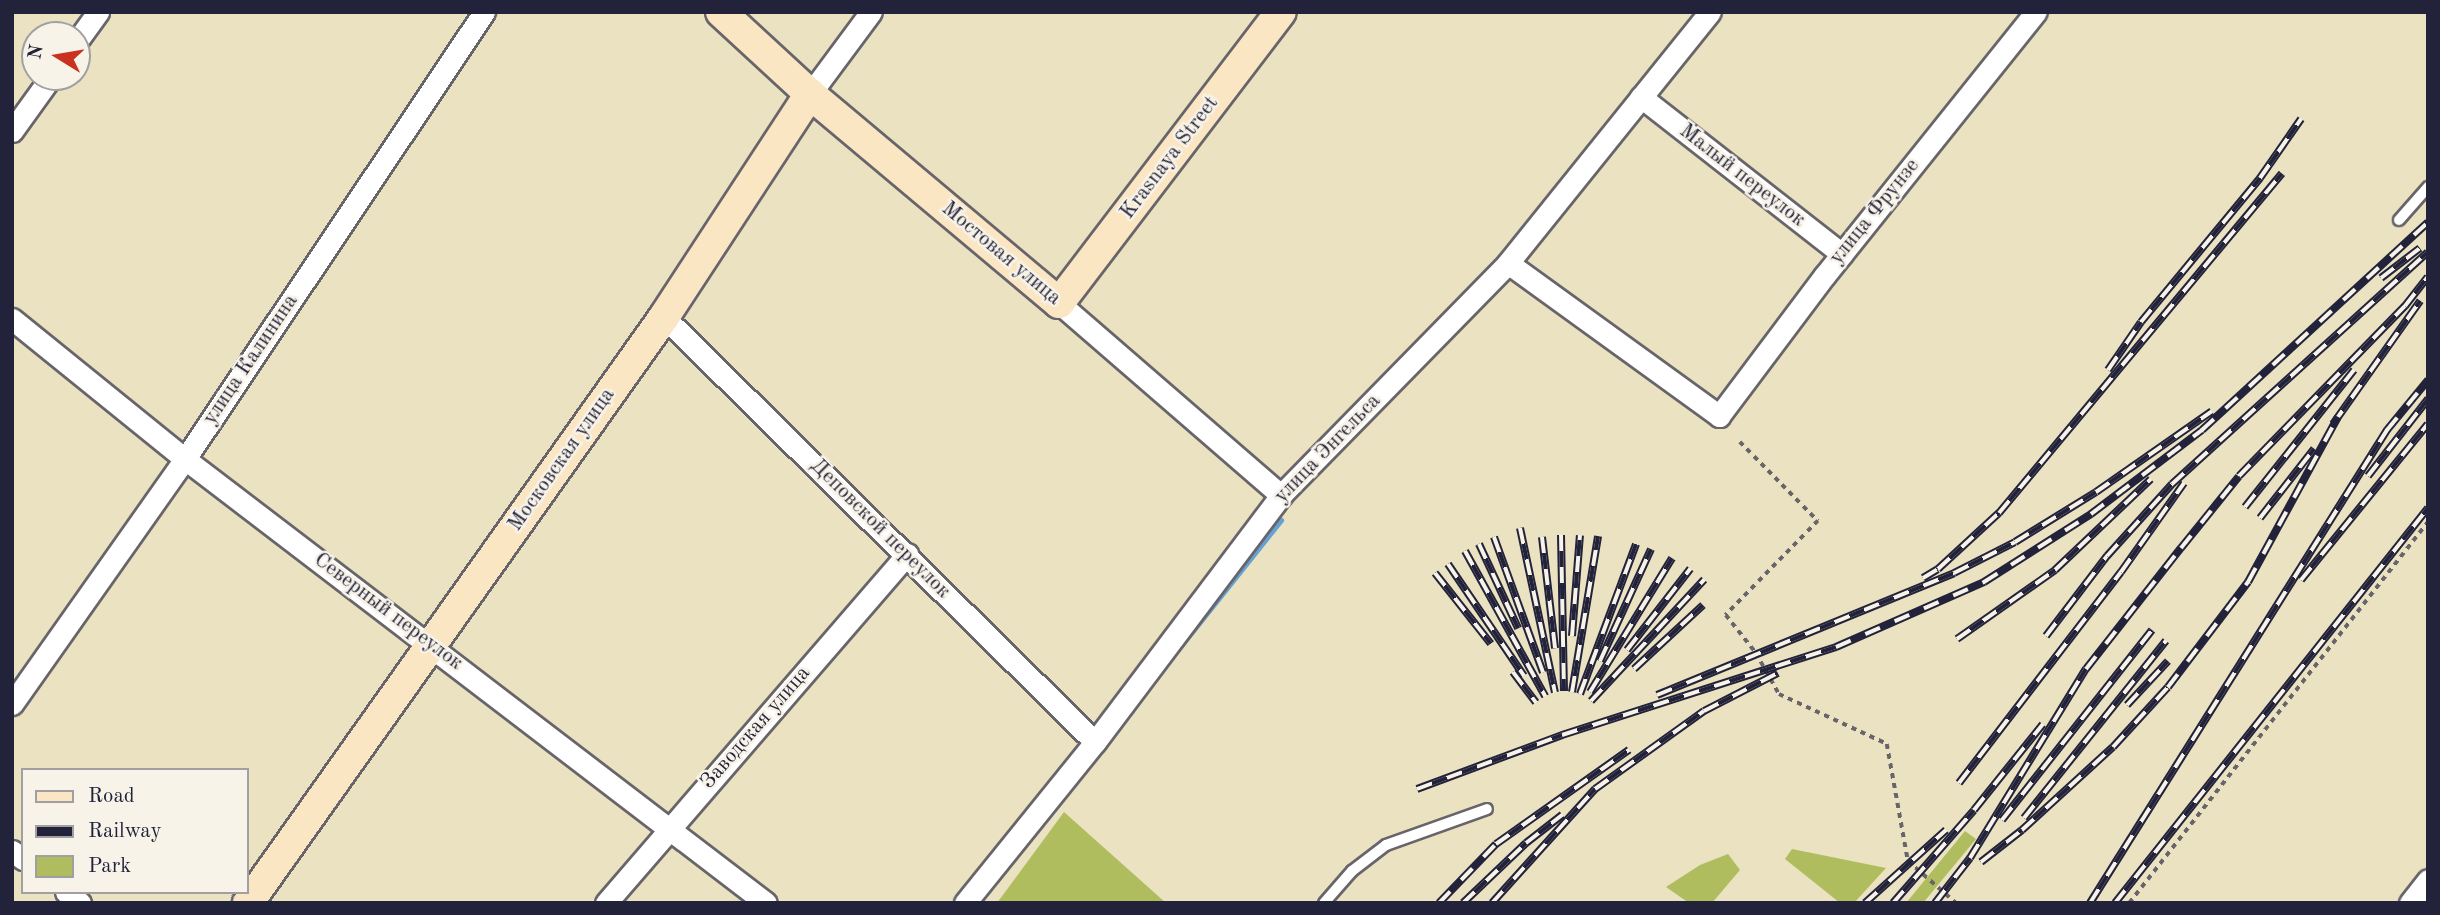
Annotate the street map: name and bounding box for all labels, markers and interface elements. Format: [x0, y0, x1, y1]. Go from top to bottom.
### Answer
north arrow [21, 21, 91, 91]
text: N [26, 43, 48, 61]
street label: Krasnaya Street [1115, 91, 1225, 225]
street label: Малый переулок [1674, 119, 1810, 233]
street label: улица Фрунзе [1825, 154, 1925, 270]
street label: Мостовая улица [936, 197, 1066, 311]
street label: улица Калинина [198, 290, 304, 430]
street label: Московская улица [503, 384, 621, 536]
street label: улица Энгельса [1270, 389, 1386, 509]
street label: Деповской переулок [805, 454, 955, 604]
street label: Северный переулок [309, 548, 467, 676]
street label: Заводская улица [696, 662, 816, 794]
legend [21, 768, 248, 894]
text: Road [88, 786, 135, 807]
text: Railway [88, 821, 162, 842]
text: Park [88, 856, 131, 877]

